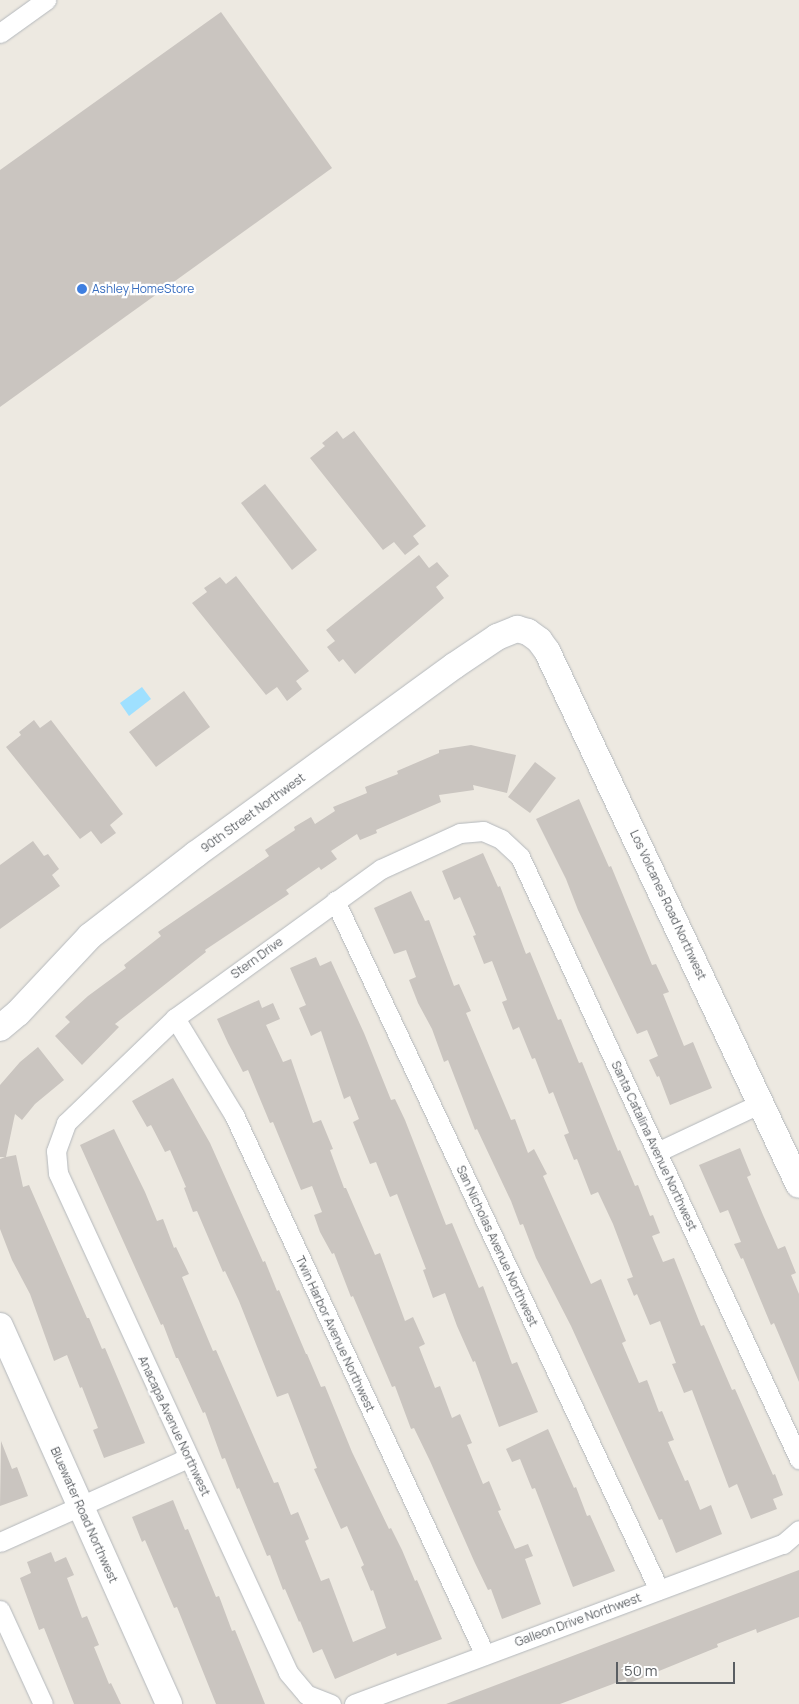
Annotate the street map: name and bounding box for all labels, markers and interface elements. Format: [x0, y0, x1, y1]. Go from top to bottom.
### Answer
place label: Ashley HomeStore [92, 282, 194, 296]
marker: Ashley HomeStore [76, 283, 88, 295]
street label: 90th Street Northwest [198, 770, 308, 856]
street label: Los Volcanes Road Northwest [627, 828, 709, 982]
street label: Stern Drive [228, 934, 286, 982]
street label: Santa Catalina Avenue Northwest [608, 1059, 700, 1233]
street label: San Nicholas Avenue Northwest [453, 1163, 541, 1329]
street label: Twin Harbor Avenue Northwest [292, 1254, 378, 1414]
street label: Anacapa Avenue Northwest [135, 1354, 213, 1498]
street label: Bluewater Road Northwest [47, 1445, 121, 1585]
street label: Galleon Drive Northwest [513, 1590, 643, 1650]
scale bar [619, 1652, 738, 1684]
text: 50 m [624, 1660, 658, 1681]

